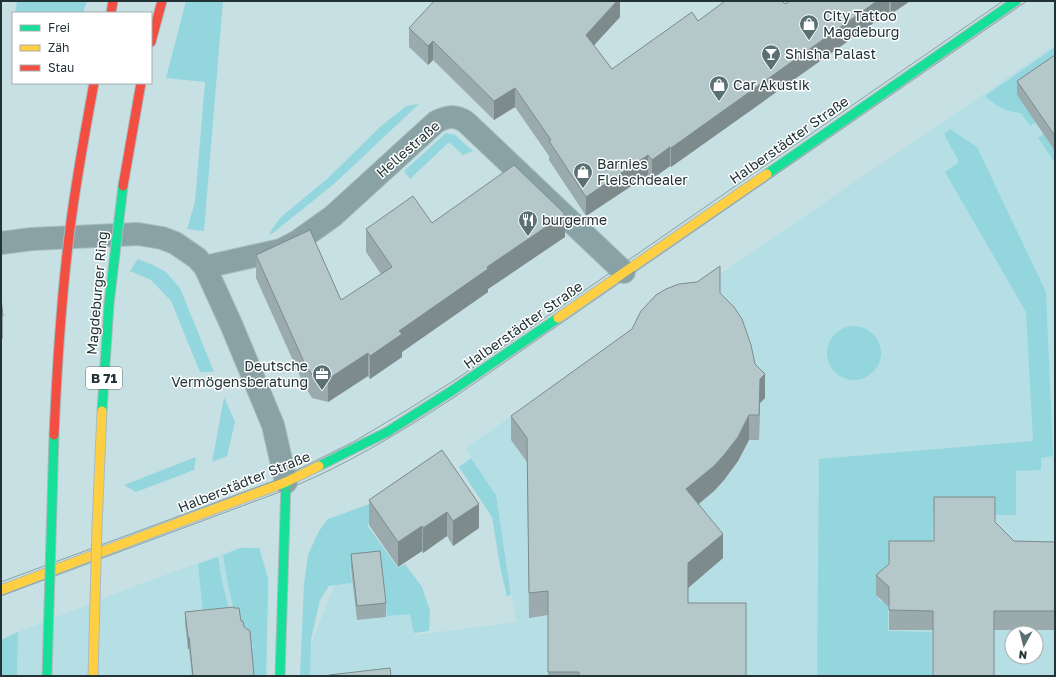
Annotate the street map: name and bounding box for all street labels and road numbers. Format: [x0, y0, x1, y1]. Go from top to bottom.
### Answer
street label: Halberstädter Straße [726, 92, 851, 187]
street label: Hellestraße [373, 117, 443, 181]
street label: Magdeburger Ring [83, 231, 110, 355]
street label: Halberstädter Straße [460, 277, 585, 372]
road number: B 71 [86, 367, 122, 389]
street label: Halberstädter Straße [175, 447, 312, 516]

